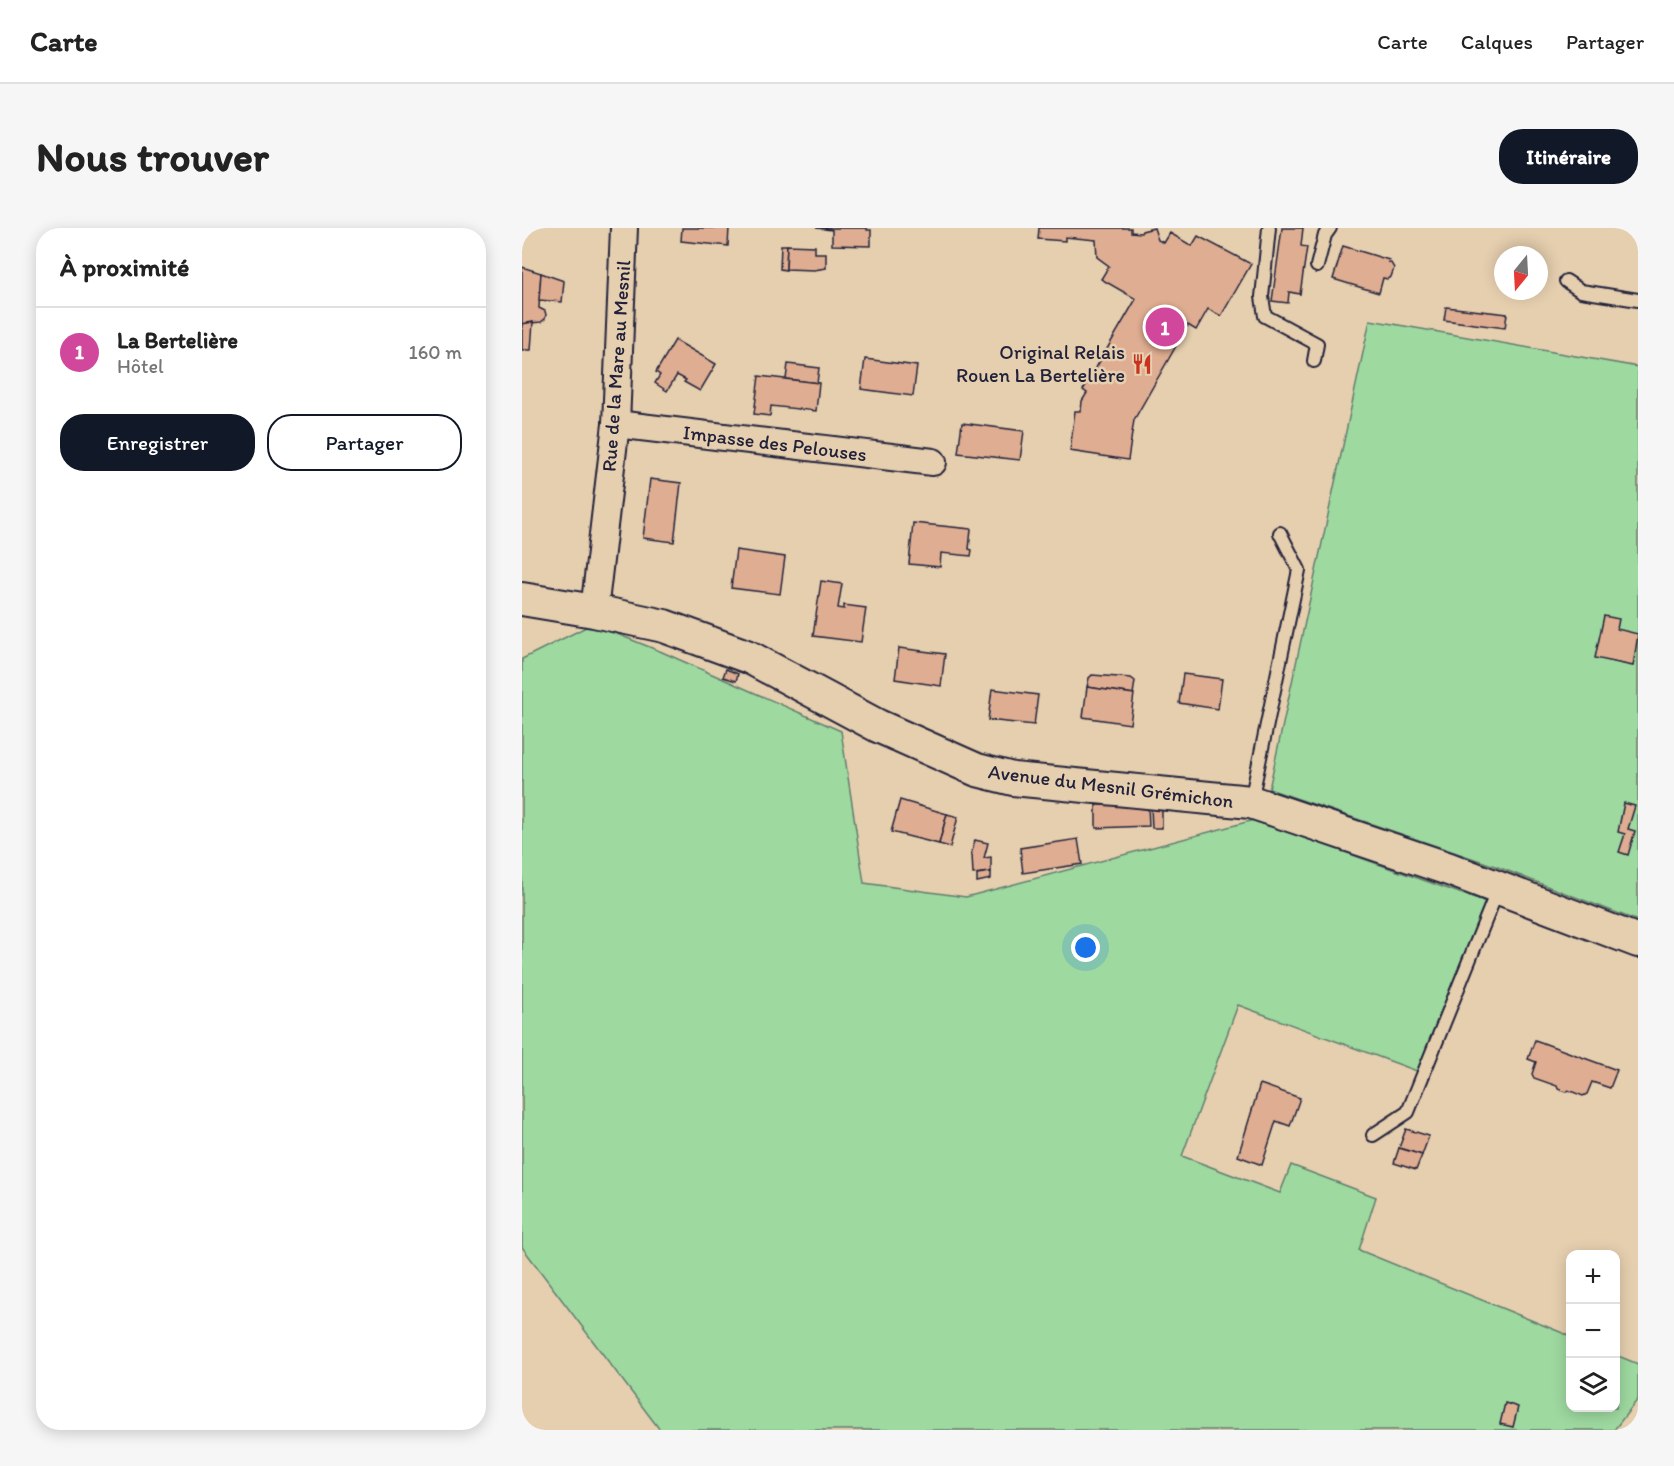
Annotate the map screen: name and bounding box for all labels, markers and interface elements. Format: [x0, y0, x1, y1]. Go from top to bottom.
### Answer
text: Carte [30, 24, 97, 58]
text: Carte [1377, 29, 1428, 54]
text: Calques [1461, 29, 1533, 54]
text: Partager [1566, 29, 1644, 54]
button: Itinéraire [1499, 129, 1638, 184]
text: Nous trouver [36, 131, 269, 182]
north arrow [1494, 246, 1548, 300]
text: À proximité [60, 251, 189, 283]
street label: Rue de la Mare au Mesnil [597, 259, 635, 473]
pin: 1 [1146, 304, 1184, 350]
text: La Bertelière [117, 327, 238, 354]
text: 1 [75, 340, 84, 364]
text: 160 m [409, 340, 462, 364]
place label: Original Relais Rouen La Bertelière [956, 340, 1125, 387]
restaurant icon: Original Relais Rouen La Bertelière [1130, 352, 1154, 376]
text: Hôtel [117, 354, 164, 378]
button: Enregistrer [60, 414, 255, 471]
button: Partager [267, 414, 462, 471]
street label: Impasse des Pelouses [682, 420, 868, 466]
street label: Avenue du Mesnil Grémichon [987, 759, 1235, 813]
your location [1071, 933, 1100, 962]
map controls [1566, 1250, 1620, 1412]
button: + [1566, 1250, 1620, 1304]
button: − [1566, 1304, 1620, 1358]
button: layers [1566, 1358, 1620, 1412]

